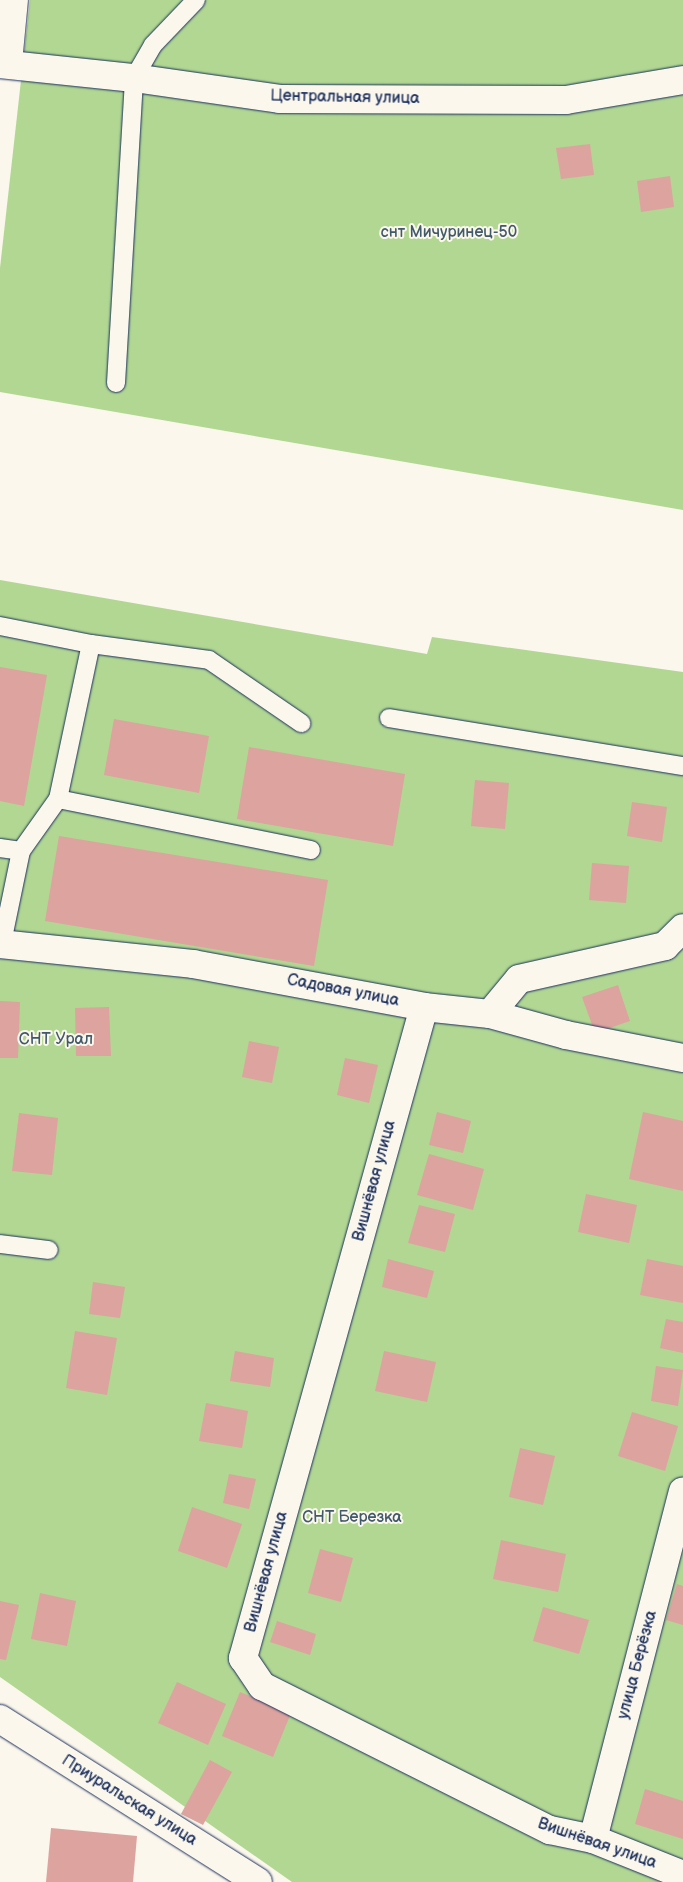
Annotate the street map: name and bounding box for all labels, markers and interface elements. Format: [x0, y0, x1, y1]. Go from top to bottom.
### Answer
street label: Центральная улица [270, 87, 420, 109]
park label: снт Мичуринец-50 [381, 223, 517, 243]
street label: Садовая улица [285, 971, 401, 1011]
park label: СНТ Урал [19, 1030, 93, 1050]
street label: Вишнёвая улица [350, 1118, 400, 1244]
park label: СНТ Березка [302, 1508, 402, 1528]
street label: Вишнёвая улица [242, 1509, 292, 1635]
street label: улица Берёзка [614, 1609, 662, 1721]
street label: Приуральская улица [58, 1752, 200, 1850]
street label: Вишнёвая улица [535, 1815, 659, 1873]

